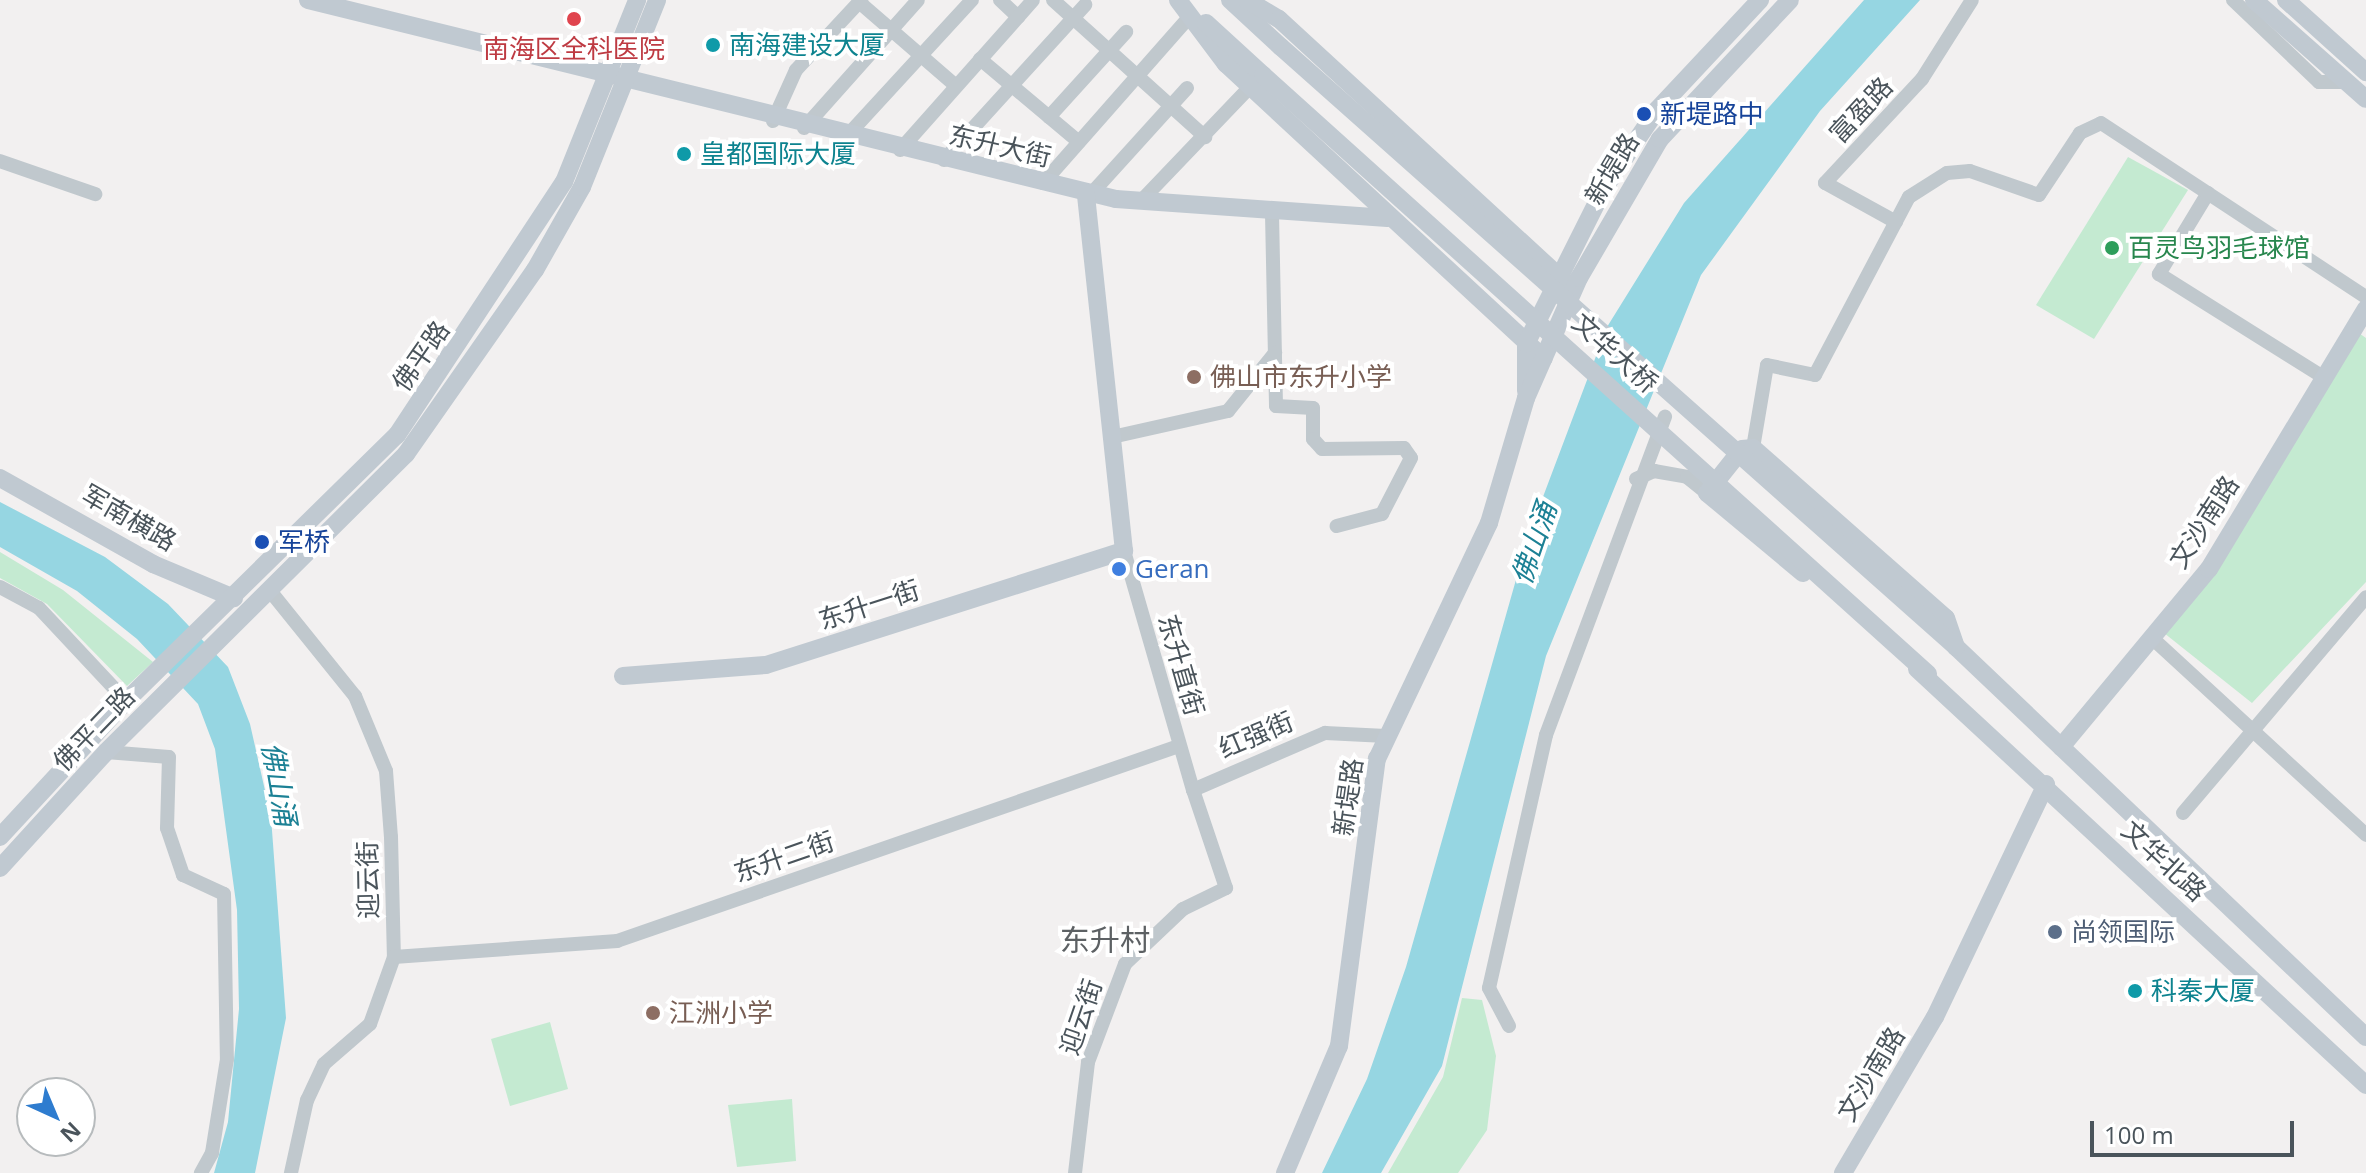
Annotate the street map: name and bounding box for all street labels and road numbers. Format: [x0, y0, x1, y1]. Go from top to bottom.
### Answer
street label: 富盈路 [1823, 71, 1899, 149]
street label: 东升大街 [946, 119, 1054, 173]
street label: 新堤路 [1579, 128, 1645, 210]
street label: 文华大桥 [1566, 307, 1664, 399]
street label: 佛平路 [386, 315, 456, 397]
street label: 文沙南路 [2163, 470, 2245, 574]
street label: 军南横路 [76, 478, 182, 558]
street label: 东升一街 [815, 574, 923, 636]
street label: 东升直街 [1152, 611, 1210, 719]
street label: 佛平二路 [47, 681, 141, 777]
street label: 红强街 [1214, 705, 1298, 765]
street label: 新堤路 [1327, 756, 1369, 838]
street label: 文华北路 [2115, 814, 2213, 908]
street label: 东升二街 [730, 825, 838, 889]
street label: 迎云街 [352, 841, 384, 919]
street label: 迎云街 [1054, 975, 1108, 1059]
street label: 文沙南路 [1831, 1021, 1911, 1127]

